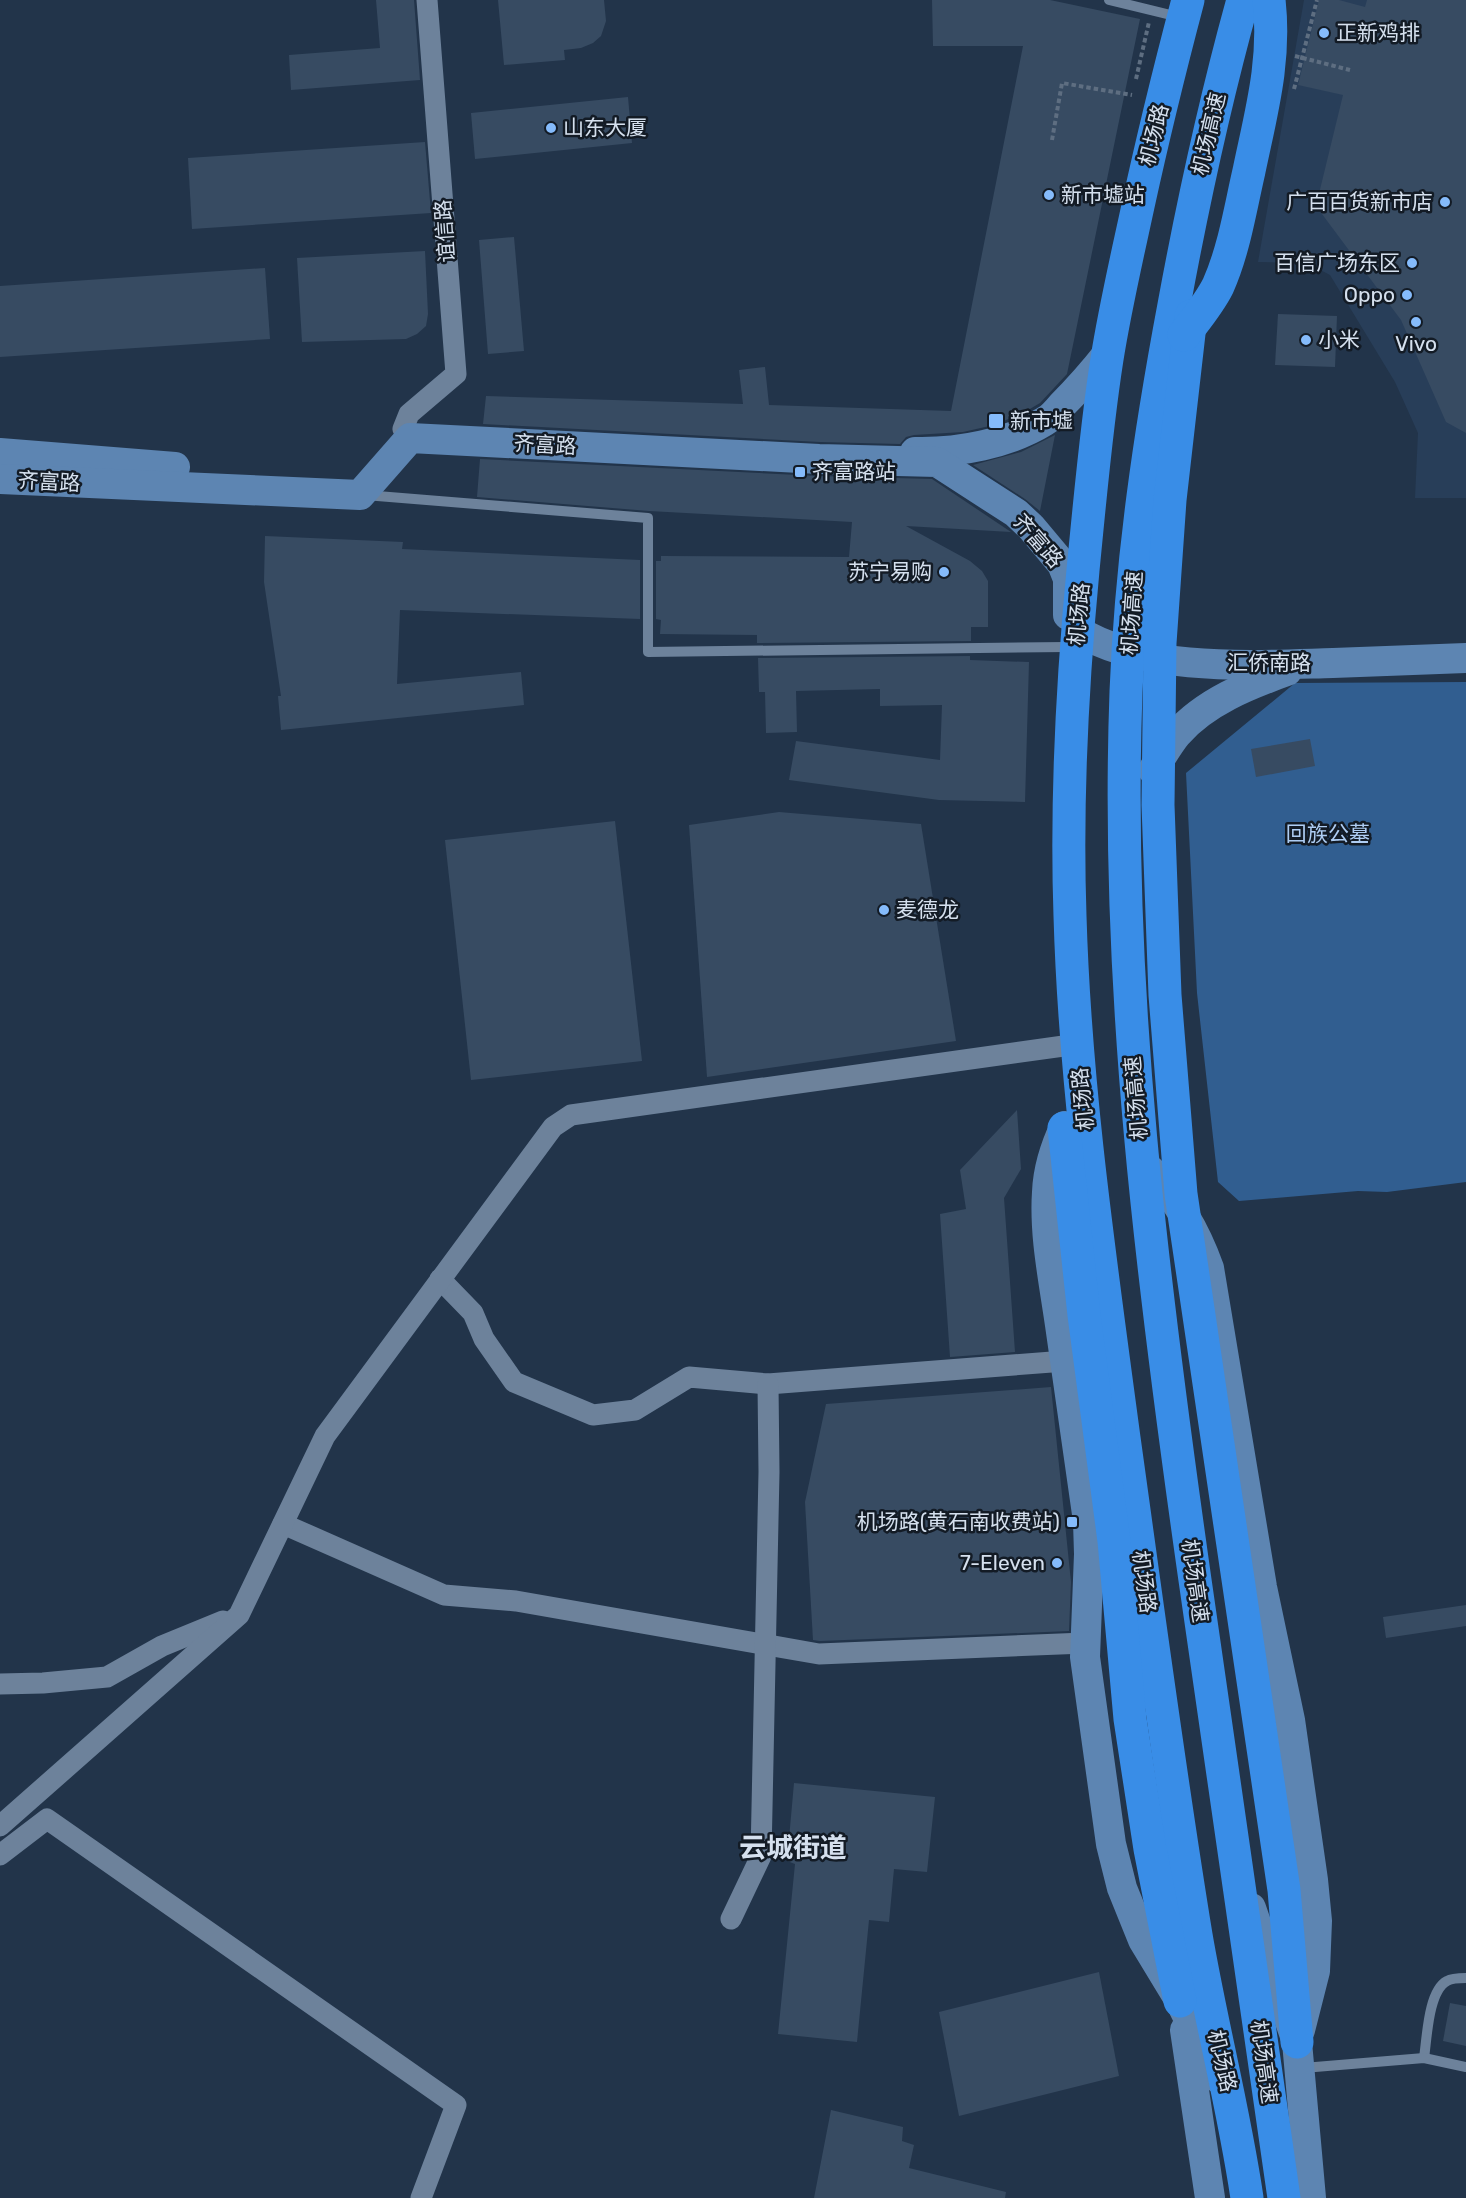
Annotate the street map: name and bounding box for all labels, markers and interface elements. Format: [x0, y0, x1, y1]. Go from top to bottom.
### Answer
place label: 正新鸡排 [1336, 20, 1420, 45]
marker: 正新鸡排 [1317, 26, 1331, 40]
street label: 机场高速 [1187, 90, 1230, 178]
street label: 机场路 [1134, 101, 1173, 168]
place label: 山东大厦 [563, 115, 647, 140]
marker: 山东大厦 [544, 121, 558, 135]
place label: 新市墟站 [1061, 182, 1145, 207]
marker: 新市墟站 [1042, 188, 1056, 202]
place label: 广百百货新市店 [1286, 189, 1433, 214]
marker: 广百百货新市店 [1438, 195, 1452, 209]
street label: 谊信路 [430, 199, 459, 263]
place label: 百信广场东区 [1274, 250, 1400, 275]
marker: 百信广场东区 [1405, 256, 1419, 270]
place label: Oppo [1344, 282, 1395, 307]
marker: Oppo [1400, 288, 1414, 302]
marker: Vivo [1409, 315, 1423, 329]
place label: 小米 [1318, 327, 1360, 352]
place label: Vivo [1395, 331, 1437, 356]
marker: 小米 [1299, 333, 1313, 347]
place label: 新市墟 [1010, 408, 1073, 433]
marker: 新市墟 [987, 412, 1005, 430]
street label: 齐富路 [513, 430, 577, 459]
place label: 齐富路站 [812, 459, 896, 484]
marker: 齐富路站 [793, 465, 807, 479]
street label: 齐富路 [17, 467, 81, 496]
street label: 齐富路 [1008, 509, 1068, 573]
place label: 苏宁易购 [848, 559, 932, 584]
marker: 苏宁易购 [937, 565, 951, 579]
street label: 机场高速 [1116, 570, 1147, 656]
street label: 机场路 [1063, 581, 1094, 646]
street label: 汇侨南路 [1227, 650, 1311, 675]
park label: 回族公墓 [1286, 821, 1370, 846]
place label: 麦德龙 [896, 897, 959, 922]
marker: 麦德龙 [877, 903, 891, 917]
street label: 机场高速 [1119, 1055, 1152, 1141]
street label: 机场路 [1067, 1066, 1098, 1132]
place label: 机场路(黄石南收费站) [857, 1509, 1060, 1534]
marker: 机场路(黄石南收费站) [1065, 1515, 1079, 1529]
street label: 机场高速 [1177, 1538, 1214, 1624]
street label: 机场路 [1128, 1549, 1161, 1615]
place label: 7-Eleven [960, 1550, 1045, 1575]
marker: 7-Eleven [1050, 1556, 1064, 1570]
district label: 云城街道 [739, 1832, 847, 1864]
street label: 机场高速 [1246, 2019, 1283, 2105]
street label: 机场路 [1203, 2027, 1242, 2094]

